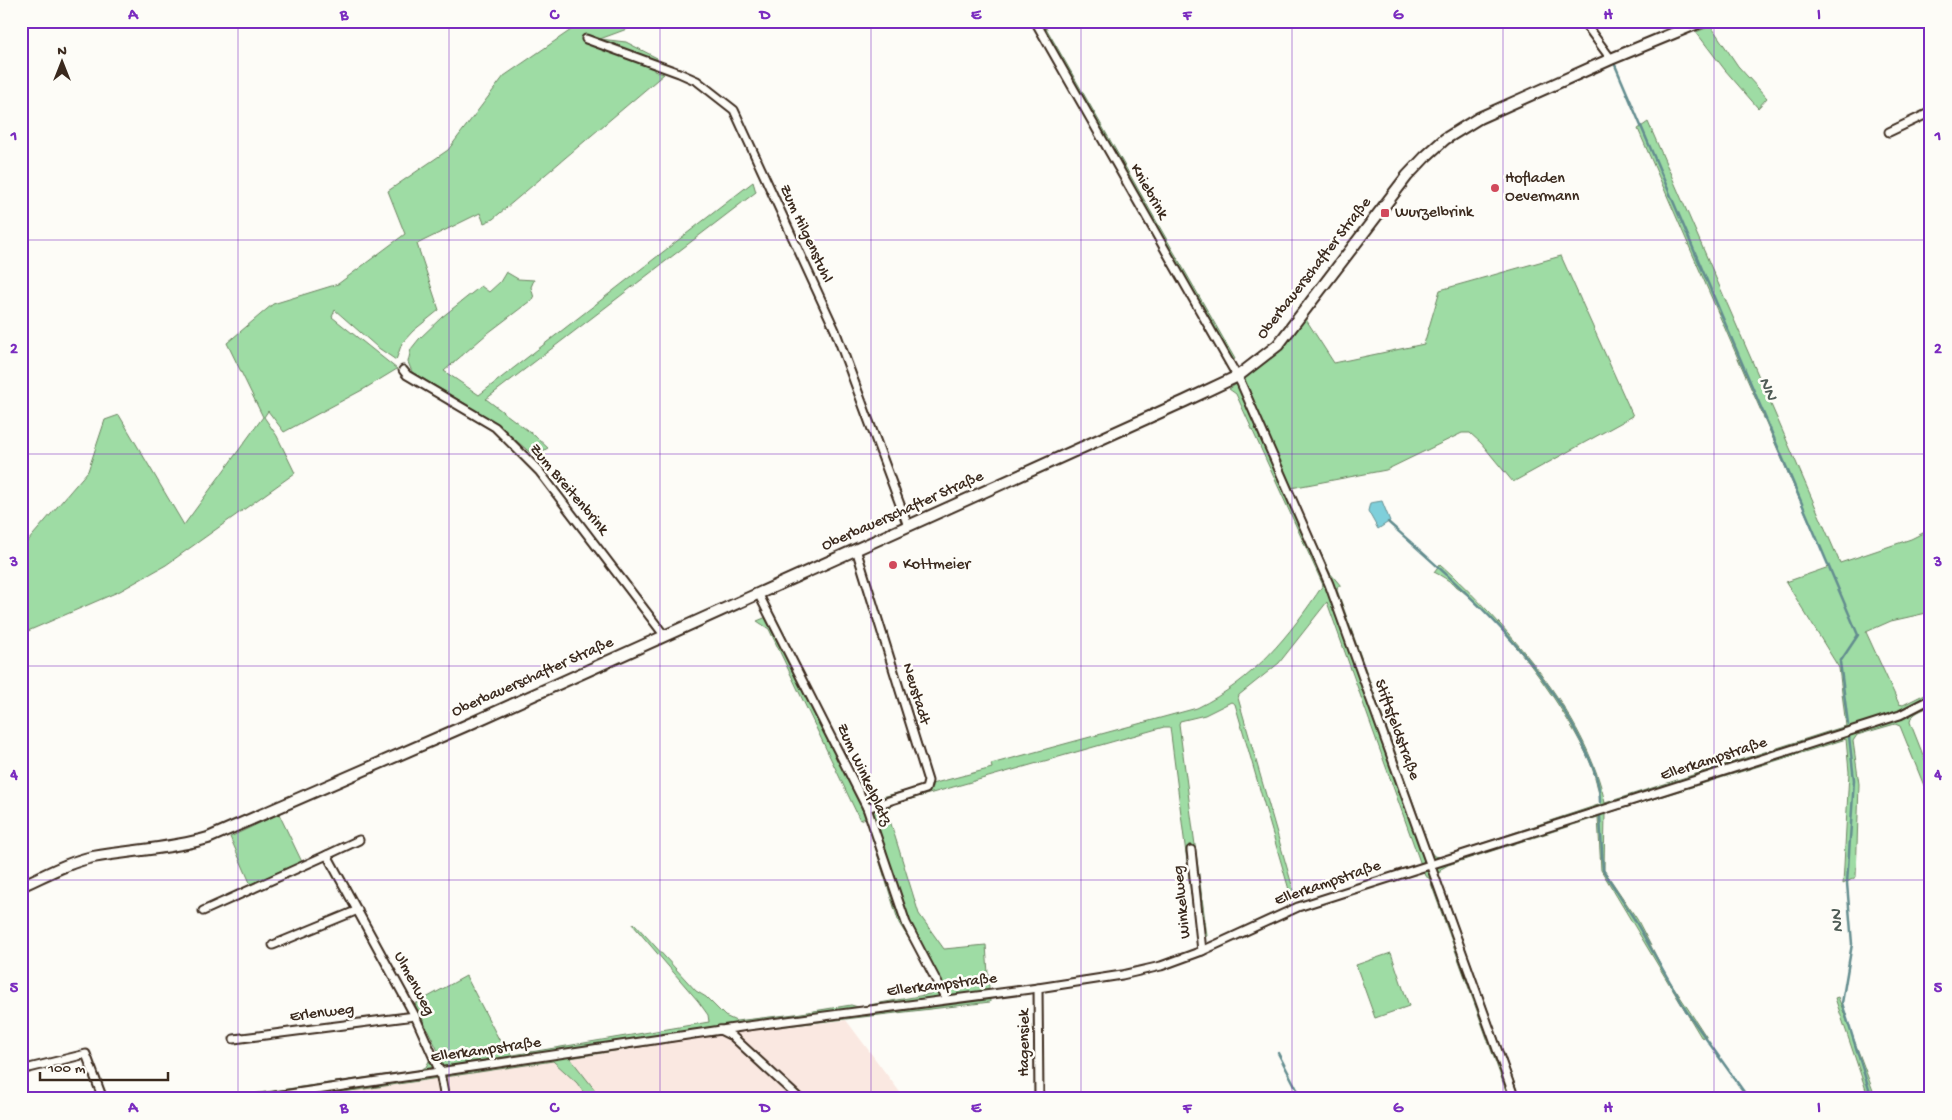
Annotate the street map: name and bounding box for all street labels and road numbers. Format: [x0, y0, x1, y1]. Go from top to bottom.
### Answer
street label: Kniebrink [1125, 161, 1172, 225]
street label: Zum Hilgenstuhl [774, 182, 836, 286]
street label: Oberbauerschafter Straße [1254, 194, 1377, 344]
street label: Zum Breitenbrink [524, 441, 613, 541]
street label: Oberbauerschafter Straße [819, 467, 988, 556]
street label: Oberbauerschafter Straße [449, 633, 618, 722]
street label: Neustadt [897, 661, 934, 729]
street label: Stiftsfeldstraße [1369, 677, 1423, 784]
street label: Zum Winkelplatz [831, 721, 895, 830]
street label: Ellerkampstraße [1658, 734, 1770, 786]
street label: Ellerkampstraße [1272, 857, 1384, 911]
street label: Winkelweg [1170, 865, 1196, 939]
street label: Ulmenweg [388, 949, 438, 1019]
street label: Ellerkampstraße [886, 970, 999, 1002]
street label: Erlenweg [289, 1001, 355, 1027]
street label: Hagensiek [1016, 1007, 1035, 1077]
street label: Ellerkampstraße [430, 1034, 543, 1068]

